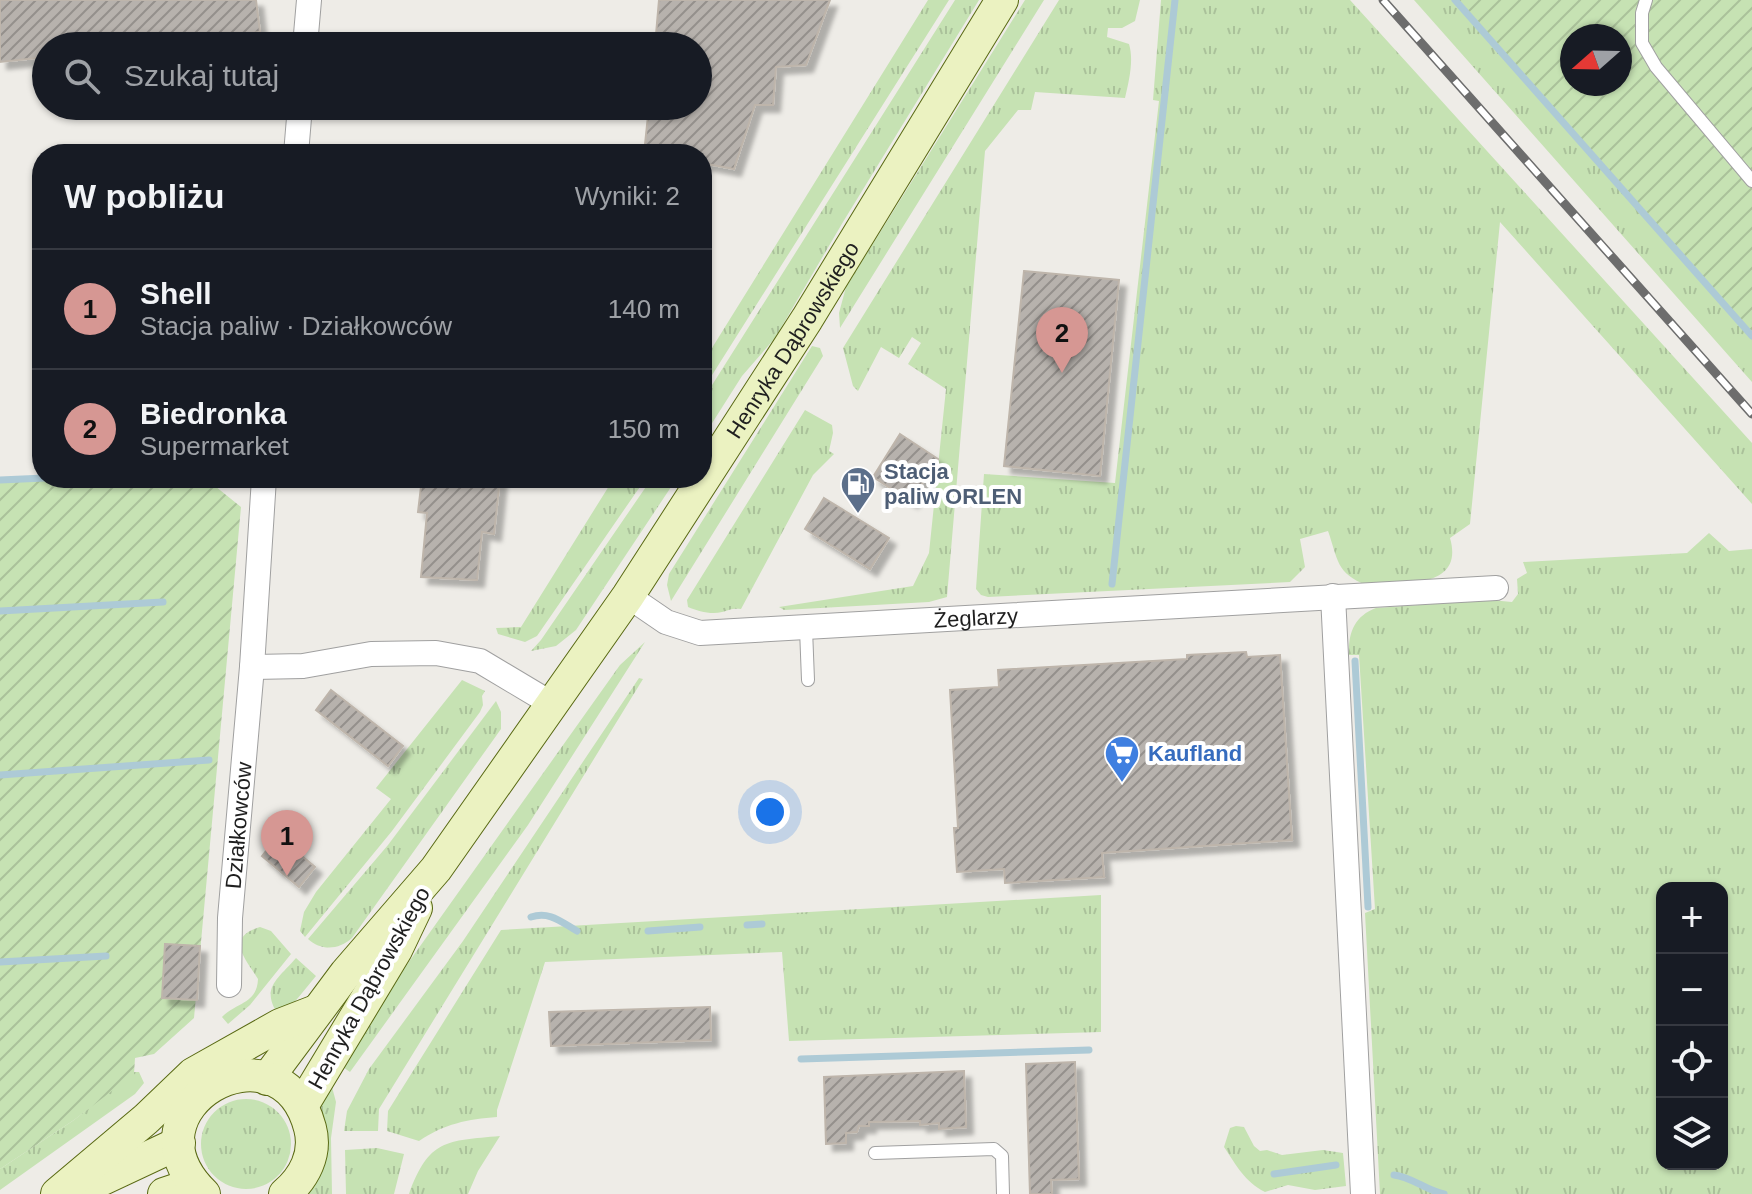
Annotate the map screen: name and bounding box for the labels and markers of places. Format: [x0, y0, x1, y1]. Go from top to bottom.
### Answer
pin: 2 [1036, 307, 1088, 373]
place label: Stacja paliw ORLEN [884, 459, 1022, 509]
fuel station icon: Stacja paliw ORLEN [839, 465, 877, 515]
supermarket icon: Kaufland [1103, 734, 1141, 784]
place label: Kaufland [1148, 741, 1242, 766]
pin: 1 [261, 810, 313, 876]

